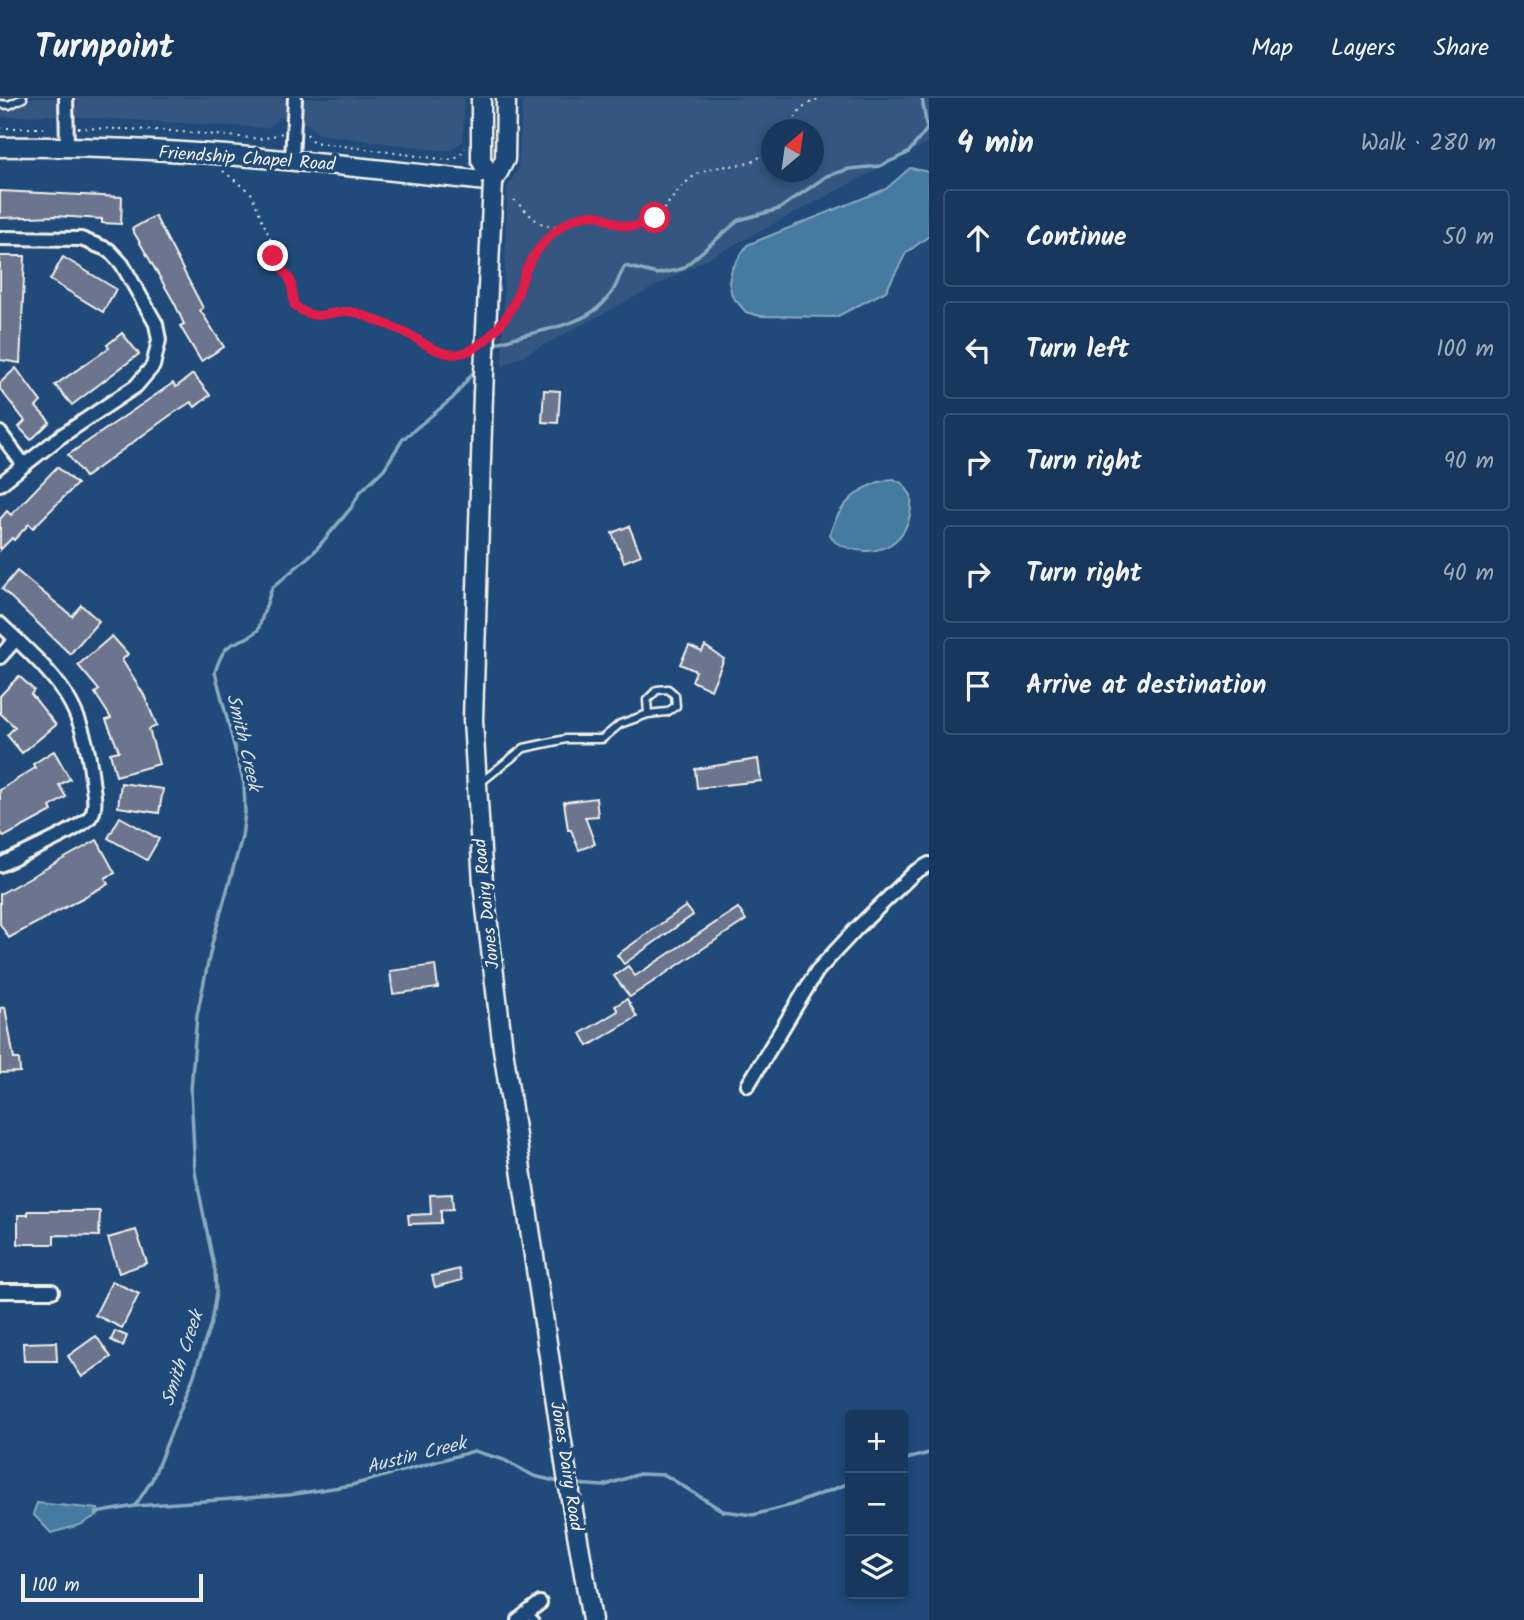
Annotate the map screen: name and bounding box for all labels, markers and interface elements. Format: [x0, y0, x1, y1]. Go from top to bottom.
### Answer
text: Turnpoint [35, 22, 174, 75]
text: Map [1251, 29, 1293, 68]
text: Layers [1331, 29, 1395, 68]
text: Share [1433, 29, 1489, 68]
north arrow [761, 119, 824, 182]
text: 4 min [957, 120, 1034, 168]
text: Walk · 280 m [1361, 126, 1496, 162]
street label: Friendship Chapel Road [158, 139, 337, 180]
route start [639, 202, 670, 233]
text: Continue [1026, 217, 1127, 259]
icon: ahead [959, 219, 997, 257]
text: 50 m [1443, 220, 1494, 256]
route end [257, 240, 288, 271]
text: Turn left [1026, 329, 1129, 371]
icon: left [959, 331, 997, 369]
text: 100 m [1436, 332, 1494, 368]
text: Turn right [1026, 441, 1142, 483]
icon: right [959, 443, 997, 481]
text: 90 m [1444, 444, 1494, 480]
text: Turn right [1026, 553, 1142, 595]
icon: right [959, 555, 997, 593]
text: 40 m [1442, 556, 1494, 592]
text: Arrive at destination [1026, 665, 1266, 707]
icon: arrive [959, 667, 997, 705]
water label: Smith Creek [217, 691, 269, 797]
street label: Jones Dairy Road [466, 836, 509, 971]
water label: Smith Creek [153, 1304, 213, 1410]
street label: Jones Dairy Road [541, 1399, 590, 1534]
map controls [845, 1410, 908, 1599]
button: + [845, 1410, 908, 1473]
water label: Austin Creek [363, 1428, 473, 1483]
button: − [845, 1473, 908, 1536]
button: layers [845, 1536, 908, 1599]
scale bar [21, 1571, 203, 1603]
text: 100 m [32, 1571, 80, 1601]

